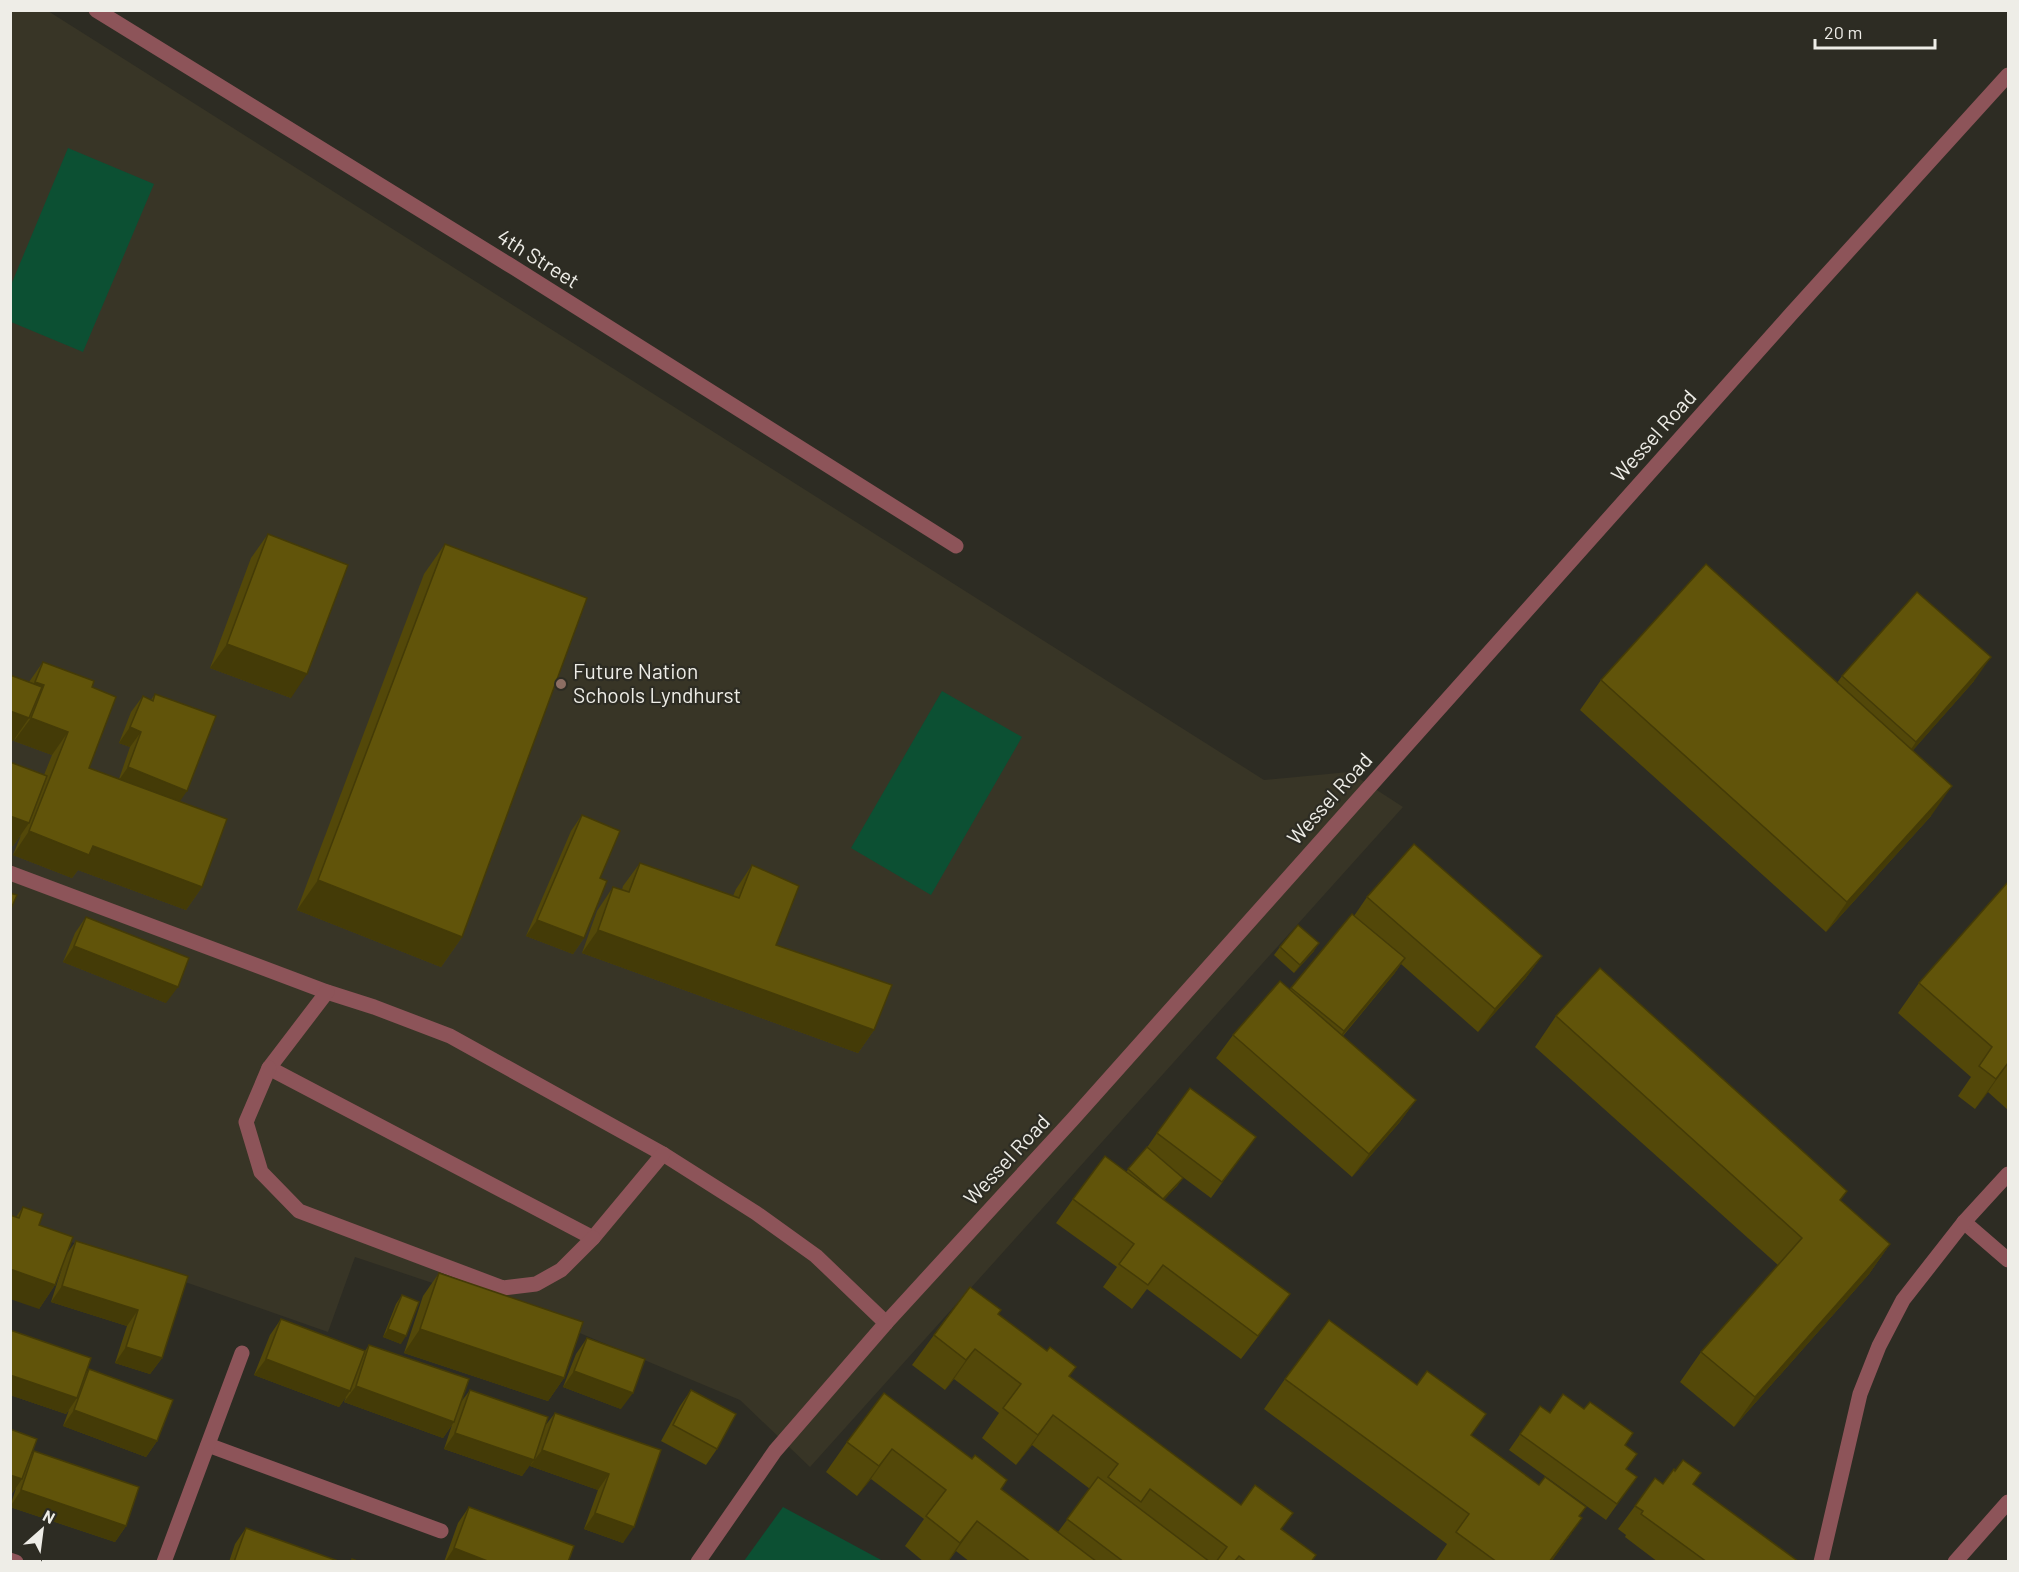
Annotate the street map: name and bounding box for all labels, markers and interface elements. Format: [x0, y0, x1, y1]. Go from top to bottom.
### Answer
scale bar [1815, 12, 1935, 50]
text: 20 m [1824, 21, 1862, 43]
street label: 4th Street [493, 223, 584, 293]
street label: Wessel Road [1605, 384, 1701, 486]
place label: Future Nation Schools Lyndhurst [573, 658, 741, 707]
marker: Future Nation Schools Lyndhurst [554, 677, 568, 691]
street label: Wessel Road [1281, 747, 1377, 849]
street label: Wessel Road [958, 1108, 1054, 1210]
north arrow [12, 1500, 72, 1560]
text: N [40, 1505, 58, 1527]

